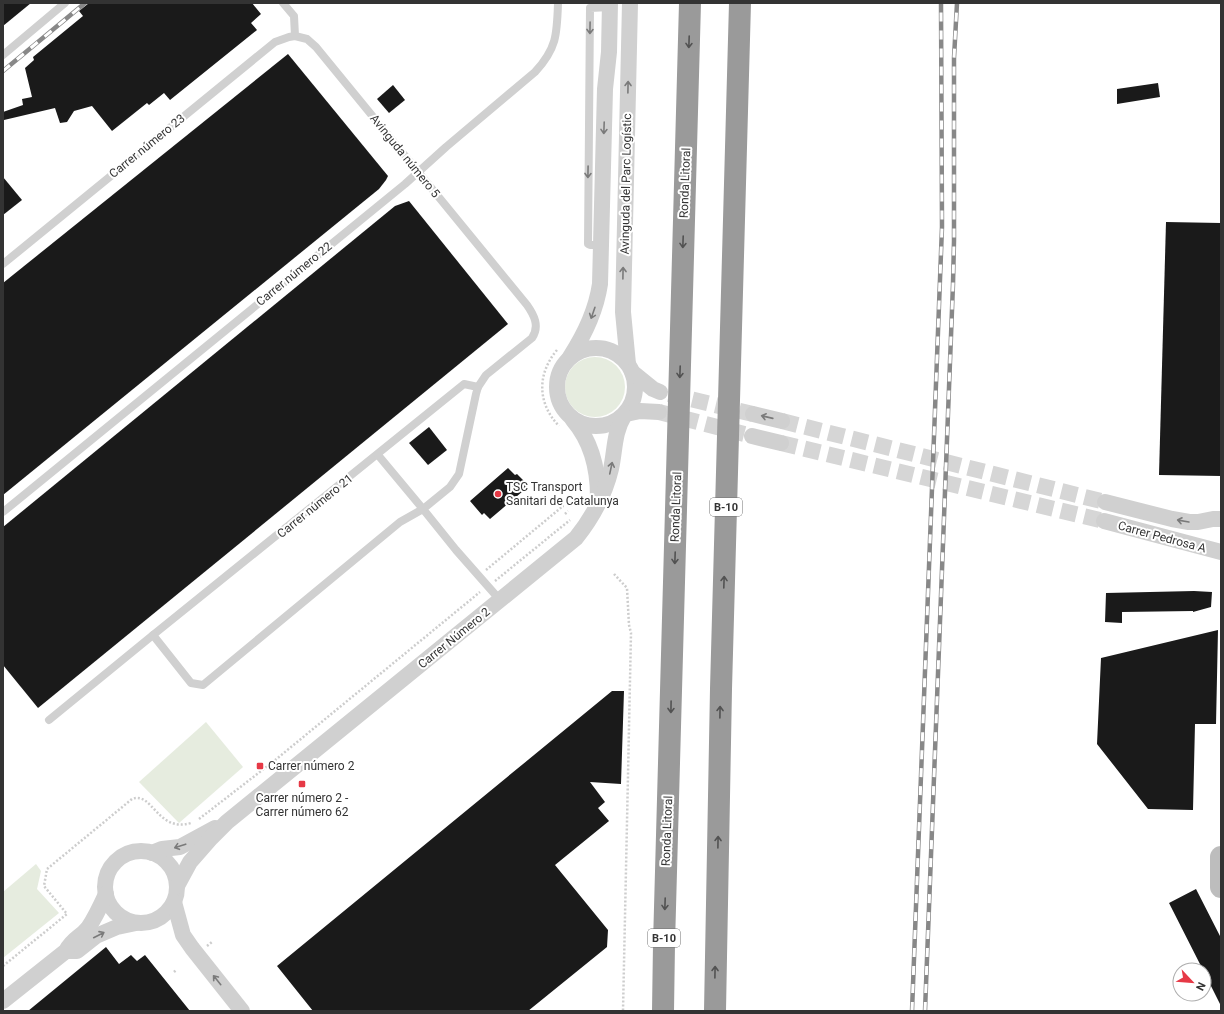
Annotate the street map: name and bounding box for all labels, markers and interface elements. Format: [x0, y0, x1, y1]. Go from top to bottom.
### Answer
one-way arrow [586, 21, 594, 34]
one-way arrow [685, 35, 693, 48]
one-way arrow [624, 81, 632, 94]
street label: Carrer número 23 [106, 111, 188, 181]
street label: Avinguda número 5 [367, 112, 443, 201]
street label: Avinguda del Parc Logístic [618, 113, 634, 255]
one-way arrow [601, 121, 608, 134]
street label: Ronda Litoral [677, 148, 693, 218]
one-way arrow [584, 165, 592, 178]
one-way arrow [680, 235, 687, 248]
street label: Carrer número 22 [253, 239, 335, 309]
one-way arrow [620, 267, 627, 280]
one-way arrow [589, 307, 597, 319]
one-way arrow [676, 365, 684, 378]
one-way arrow [761, 413, 774, 421]
one-way arrow [607, 462, 615, 475]
street label: Carrer número 21 [274, 471, 356, 541]
street label: Ronda Litoral [668, 472, 684, 542]
place label: TSC Transport Sanitari de Catalunya [506, 480, 619, 508]
marker: TSC Transport Sanitari de Catalunya [493, 489, 503, 499]
road number: B-10 [710, 498, 742, 516]
one-way arrow [1176, 517, 1189, 525]
street label: Carrer Pedrosa A [1116, 518, 1208, 556]
one-way arrow [671, 551, 679, 564]
one-way arrow [720, 576, 727, 589]
street label: Carrer Número 2 [415, 605, 493, 671]
one-way arrow [667, 700, 675, 713]
one-way arrow [716, 706, 724, 719]
place label: Carrer número 2 [268, 759, 355, 773]
marker: Carrer número 2 [255, 761, 265, 771]
marker: Carrer número 2 - Carrer número 62 [297, 779, 307, 789]
place label: Carrer número 2 - Carrer número 62 [255, 791, 349, 819]
street label: Ronda Litoral [659, 796, 675, 866]
one-way arrow [714, 836, 722, 849]
one-way arrow [174, 842, 186, 850]
one-way arrow [661, 897, 669, 910]
road number: B-10 [648, 929, 680, 947]
one-way arrow [93, 931, 105, 939]
north arrow [1172, 962, 1212, 1002]
one-way arrow [711, 966, 719, 979]
one-way arrow [213, 975, 222, 986]
text: N [1193, 980, 1208, 993]

